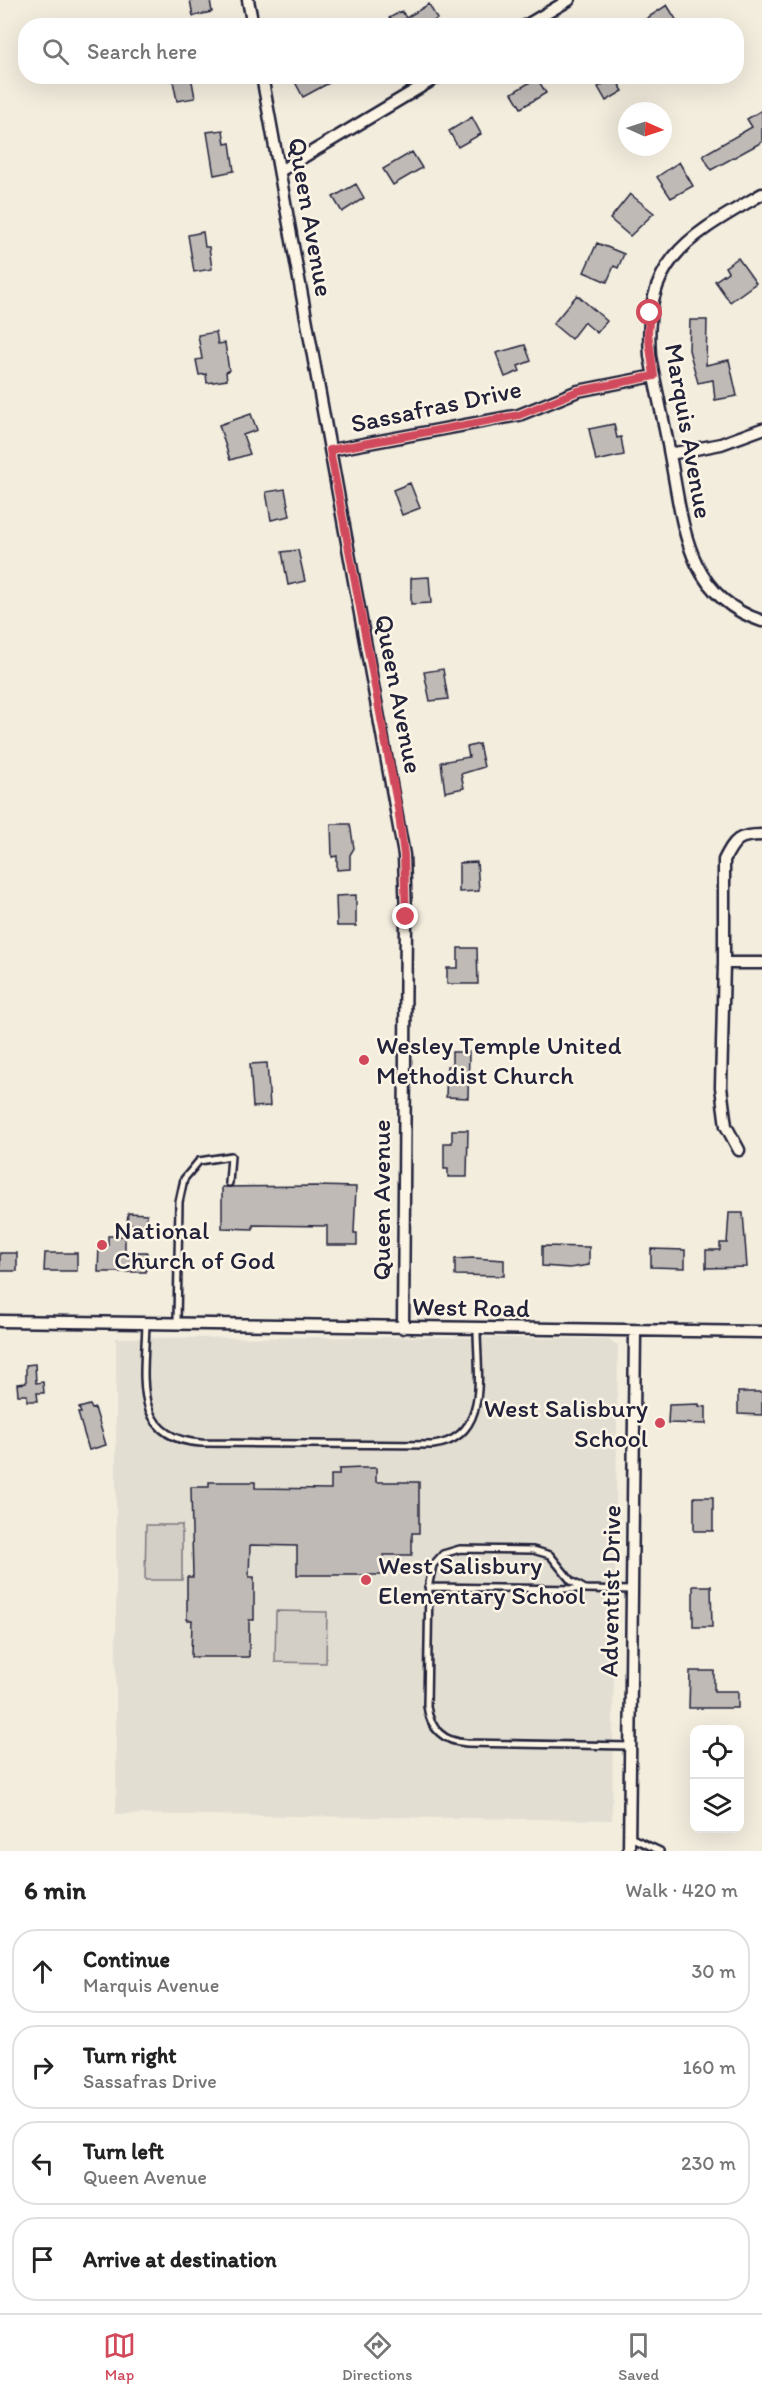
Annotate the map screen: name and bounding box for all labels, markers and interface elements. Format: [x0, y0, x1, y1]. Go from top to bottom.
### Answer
search box [18, 18, 744, 84]
icon: search [39, 35, 72, 68]
text: Search here [87, 38, 197, 65]
north arrow [618, 102, 672, 156]
street label: Queen Avenue [281, 135, 341, 299]
route start [636, 299, 662, 325]
street label: Marquis Avenue [658, 341, 720, 521]
street label: Sassafras Drive [348, 372, 524, 440]
street label: Queen Avenue [368, 612, 430, 776]
route end [392, 903, 418, 929]
place label: Wesley Temple United Methodist Church [376, 1029, 622, 1091]
marker: Wesley Temple United Methodist Church [357, 1053, 371, 1067]
street label: Queen Avenue [365, 1119, 397, 1281]
place label: National Church of God [114, 1214, 275, 1276]
marker: National Church of God [95, 1238, 109, 1252]
street label: West Road [412, 1290, 530, 1324]
place label: West Salisbury School [484, 1392, 648, 1454]
marker: West Salisbury School [653, 1416, 667, 1430]
street label: Adventist Drive [592, 1505, 628, 1677]
place label: West Salisbury Elementary School [378, 1549, 585, 1611]
marker: West Salisbury Elementary School [359, 1573, 373, 1587]
map controls [690, 1725, 744, 1833]
button: locate [690, 1725, 744, 1779]
button: layers [690, 1779, 744, 1833]
text: 6 min [24, 1874, 86, 1906]
text: Walk · 420 m [625, 1878, 738, 1902]
text: Continue [83, 1946, 170, 1973]
icon: ahead [26, 1955, 59, 1988]
text: 30 m [691, 1959, 736, 1983]
text: Marquis Avenue [83, 1973, 219, 1997]
text: Turn right [83, 2042, 177, 2069]
icon: right [26, 2051, 59, 2084]
text: 160 m [683, 2055, 736, 2079]
text: Sassafras Drive [83, 2069, 217, 2093]
text: Turn left [83, 2138, 164, 2165]
icon: left [26, 2147, 59, 2180]
text: 230 m [681, 2151, 736, 2175]
text: Queen Avenue [83, 2165, 207, 2189]
icon: arrive [26, 2243, 59, 2276]
text: Arrive at destination [83, 2246, 277, 2273]
tab: Map [103, 2329, 136, 2384]
tab: Directions [342, 2329, 412, 2384]
tab: Saved [618, 2329, 659, 2384]

